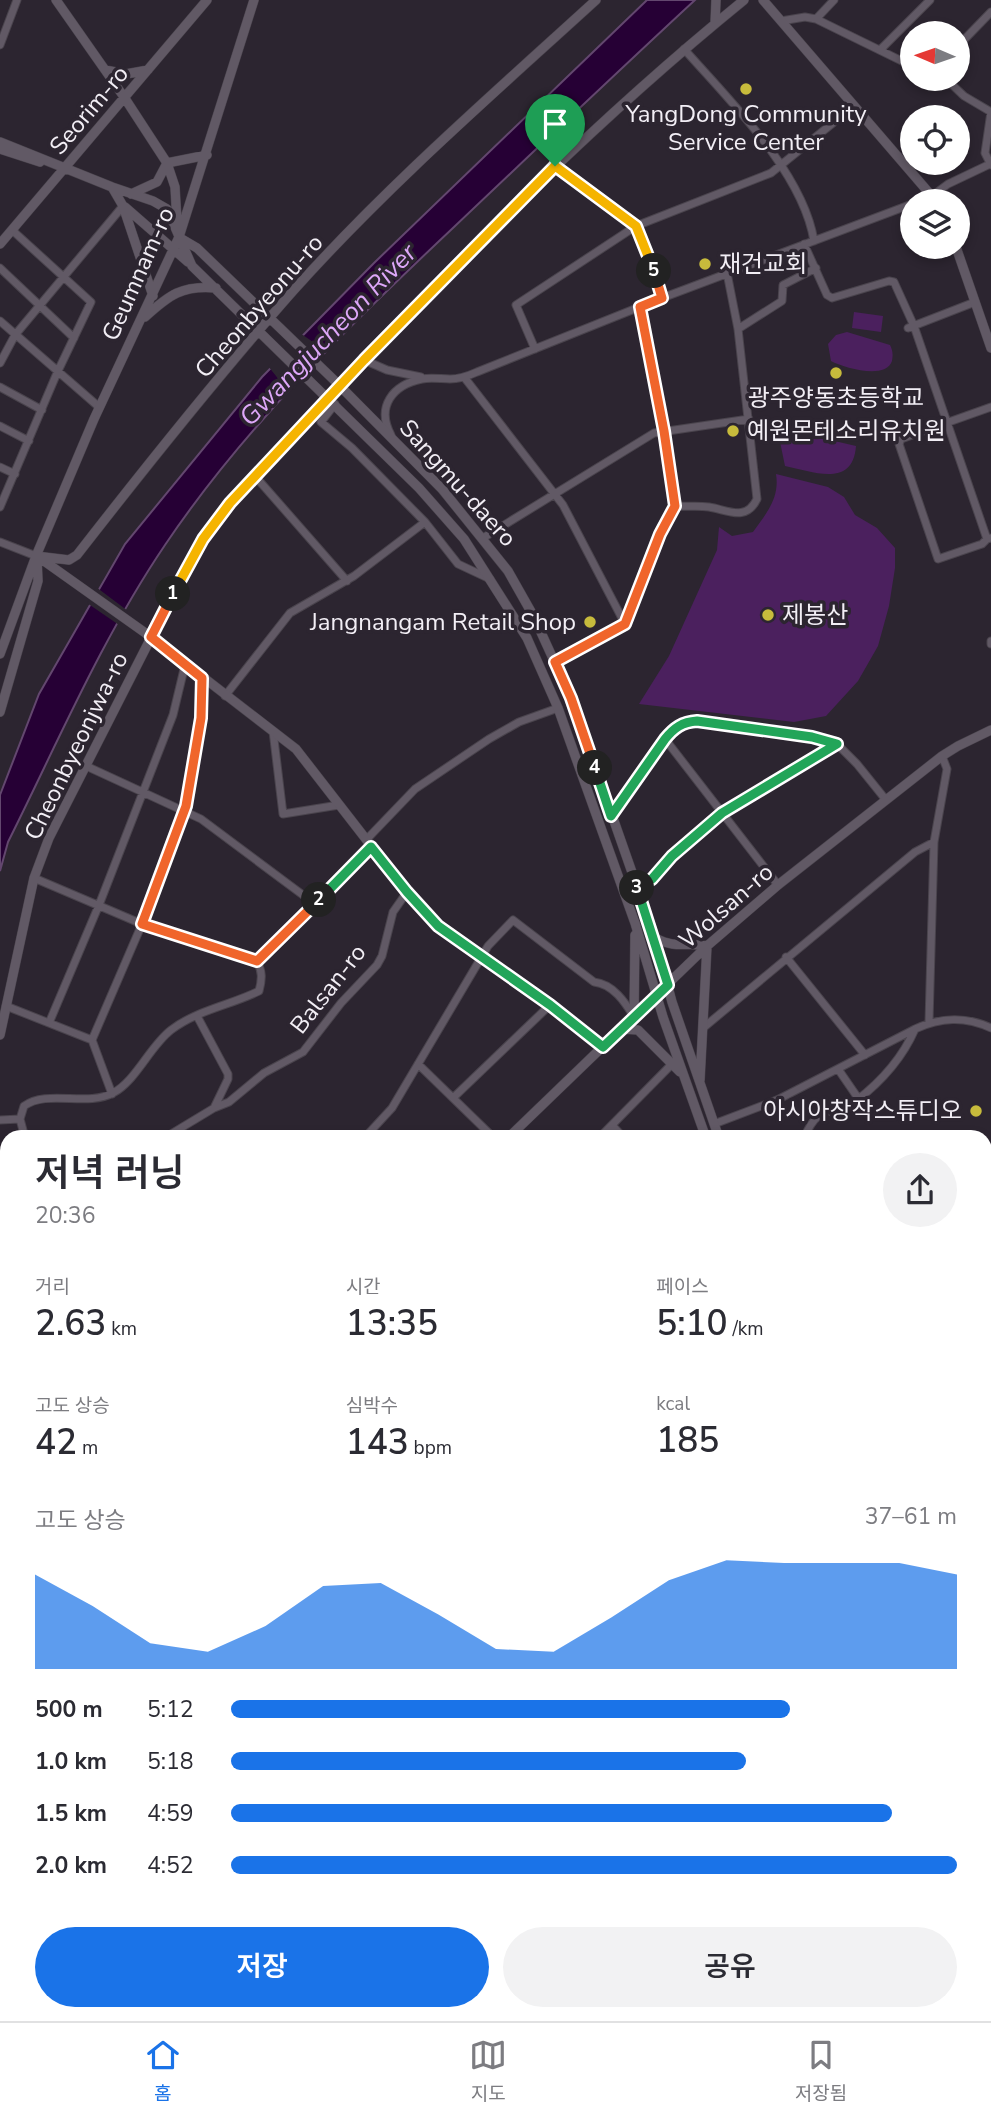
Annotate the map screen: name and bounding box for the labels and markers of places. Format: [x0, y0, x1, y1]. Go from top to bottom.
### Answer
marker: YangDong Community Service Center [738, 81, 754, 97]
pin [525, 94, 585, 166]
place label: YangDong Community Service Center [624, 98, 867, 158]
place label: 재건교회 [719, 248, 807, 280]
pin: 5 [636, 254, 672, 288]
marker: 재건교회 [697, 256, 713, 272]
marker: 광주양동초등학교 [828, 365, 844, 381]
place label: 광주양동초등학교 [748, 382, 924, 414]
place label: 예원몬테소리유치원 [747, 415, 946, 447]
marker: 예원몬테소리유치원 [725, 423, 741, 439]
pin: 1 [156, 576, 190, 612]
place label: 제봉산 [782, 599, 848, 631]
place label: Jangnangam Retail Shop [309, 606, 576, 638]
marker: 제봉산 [760, 607, 776, 623]
marker: Jangnangam Retail Shop [582, 614, 598, 630]
pin: 4 [578, 750, 612, 786]
pin: 3 [620, 870, 654, 906]
pin: 2 [302, 883, 336, 918]
place label: 아시아창작스튜디오 [763, 1095, 962, 1127]
marker: 아시아창작스튜디오 [968, 1103, 984, 1119]

